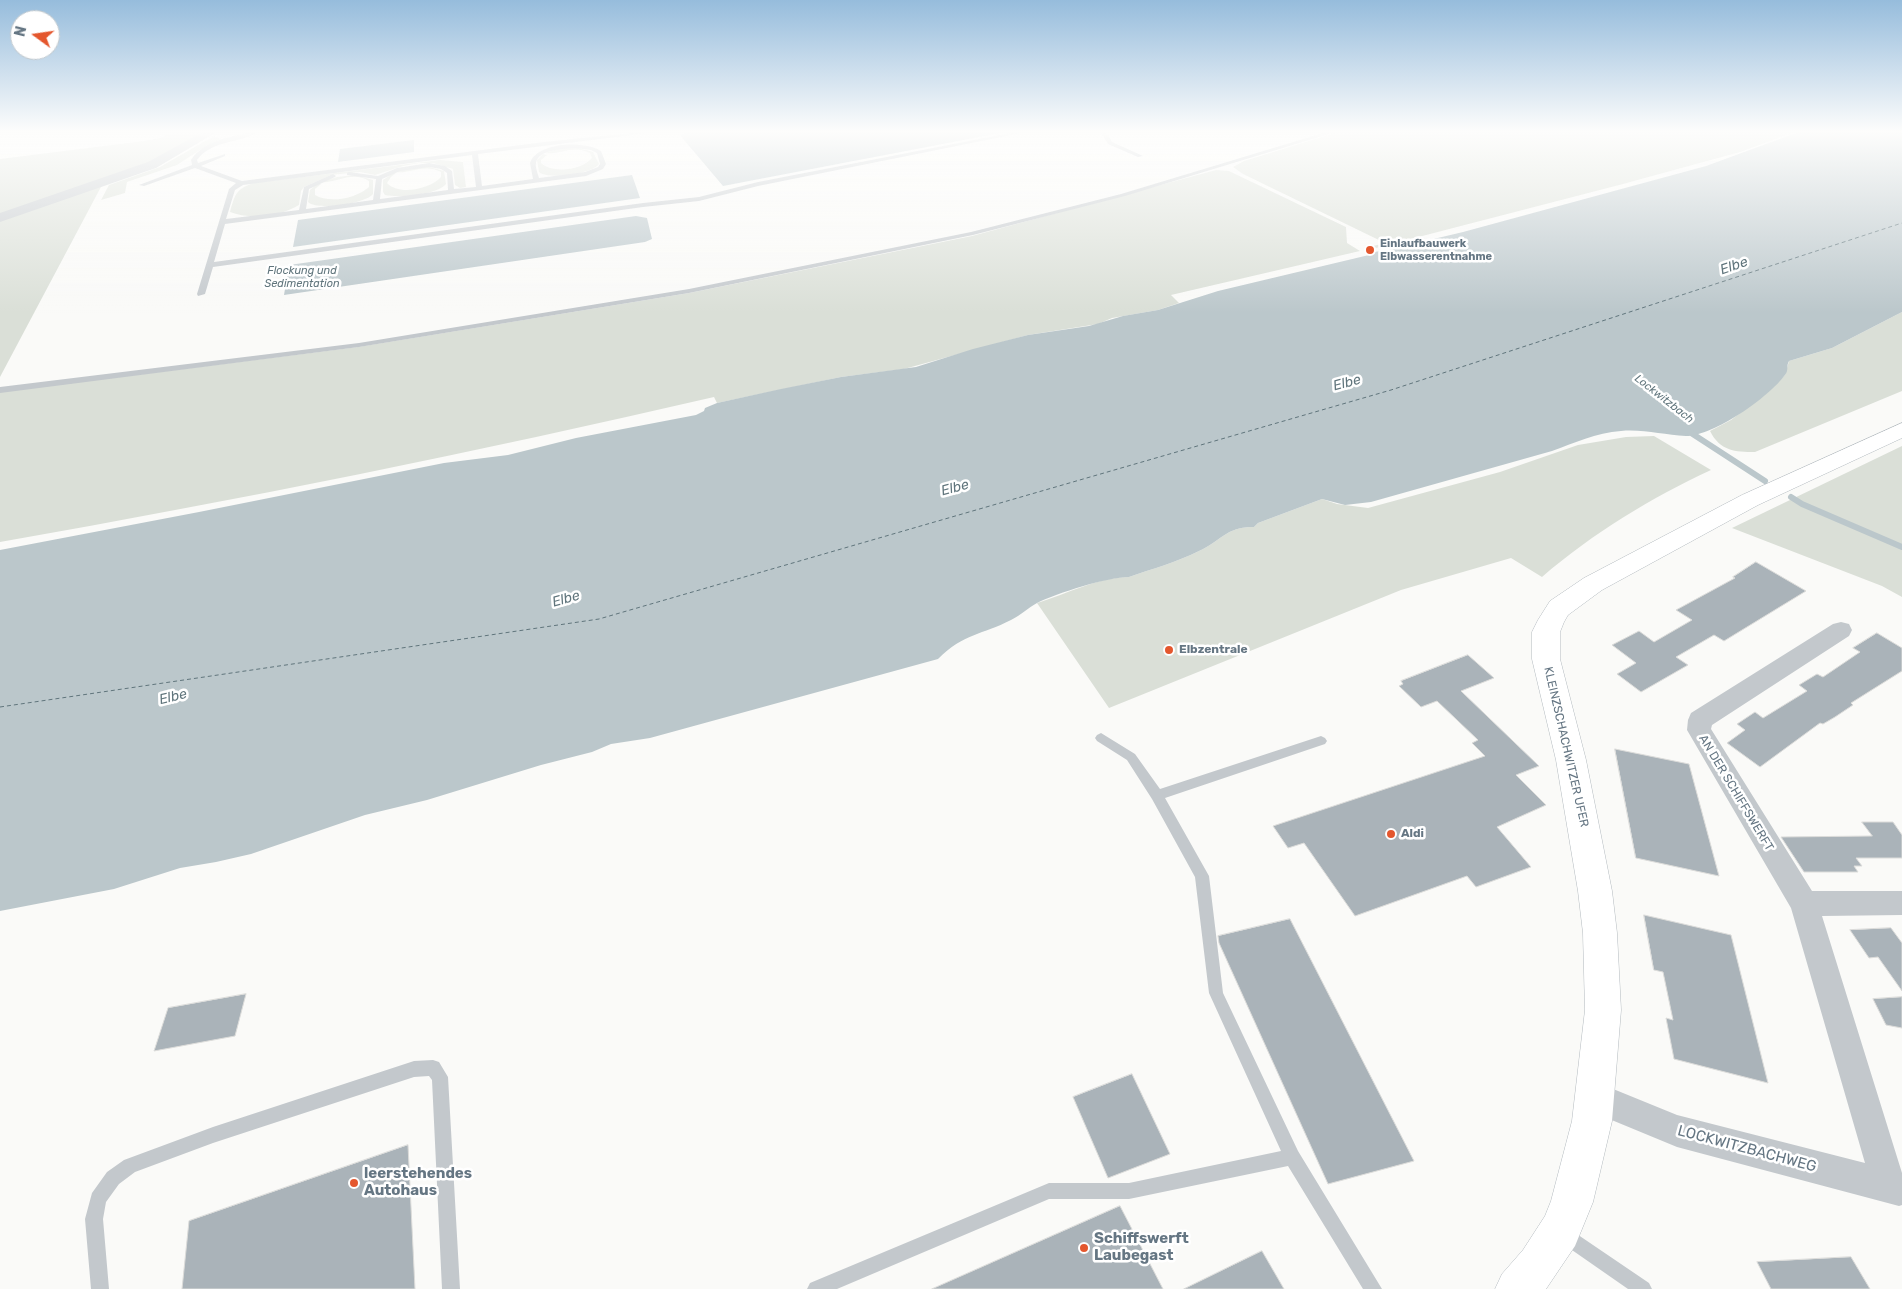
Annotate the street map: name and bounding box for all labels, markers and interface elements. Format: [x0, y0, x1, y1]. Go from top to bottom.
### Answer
north arrow [10, 10, 60, 60]
text: N [11, 25, 30, 38]
place label: Einlaufbauwerk Elbwasserentnahme [1380, 237, 1492, 263]
marker: Einlaufbauwerk Elbwasserentnahme [1364, 244, 1376, 256]
water label: Elbe [1718, 253, 1750, 279]
water label: Flockung und Sedimentation [264, 264, 340, 290]
water label: Elbe [1331, 371, 1363, 395]
water label: Lockwitzbach [1632, 372, 1696, 426]
water label: Elbe [939, 476, 971, 500]
water label: Elbe [550, 587, 582, 611]
place label: Elbzentrale [1179, 643, 1248, 657]
marker: Elbzentrale [1163, 644, 1175, 656]
street label: KLEINZSCHACHWITZER UFER [1541, 665, 1591, 829]
water label: Elbe [157, 685, 189, 709]
street label: AN DER SCHIFFSWERFT [1696, 732, 1776, 854]
place label: Aldi [1401, 827, 1424, 841]
marker: Aldi [1385, 828, 1397, 840]
street label: LOCKWITZBACHWEG [1676, 1122, 1818, 1176]
place label: leerstehendes Autohaus [364, 1165, 472, 1200]
marker: leerstehendes Autohaus [348, 1177, 360, 1189]
place label: Schiffswerft Laubegast [1094, 1230, 1189, 1265]
marker: Schiffswerft Laubegast [1078, 1242, 1090, 1254]

